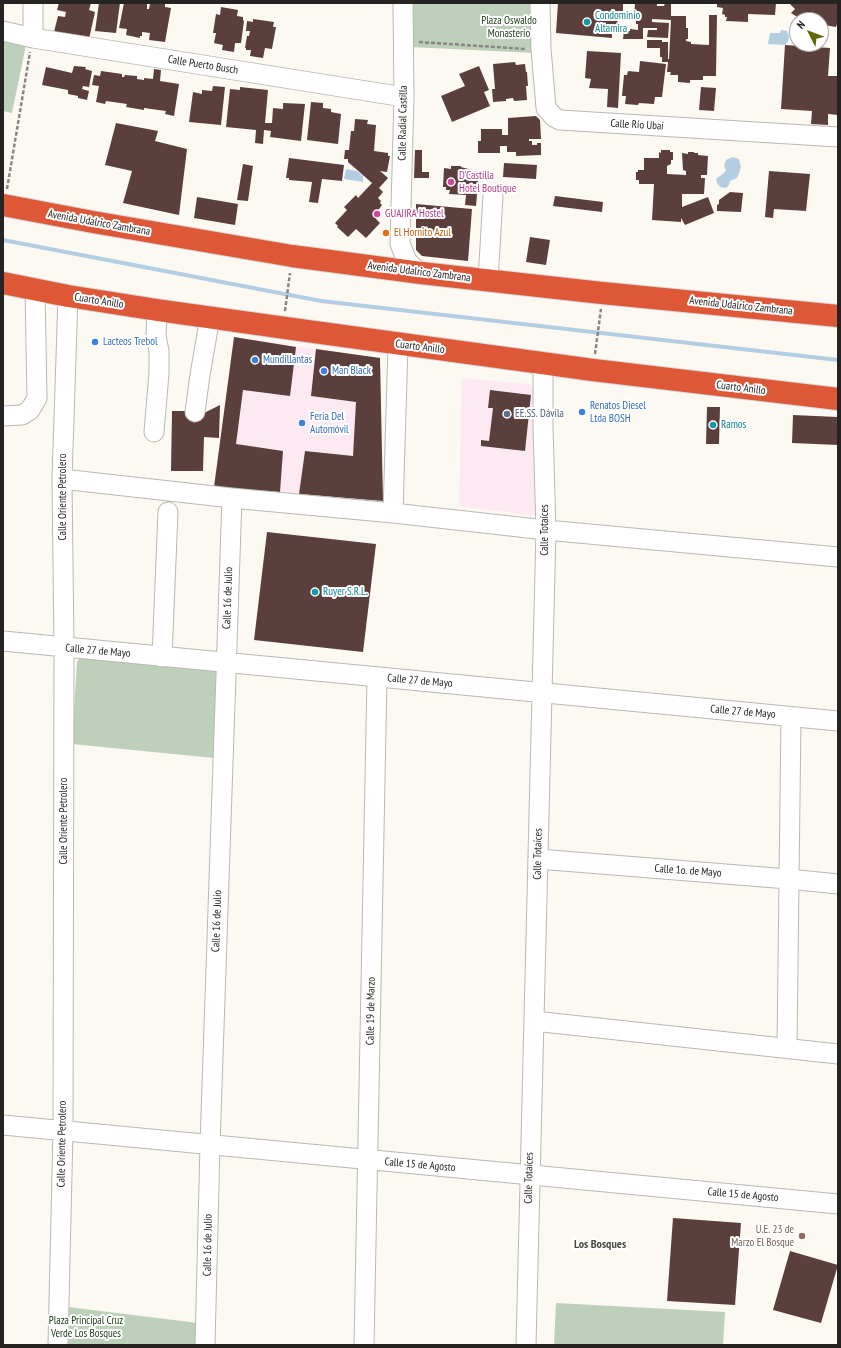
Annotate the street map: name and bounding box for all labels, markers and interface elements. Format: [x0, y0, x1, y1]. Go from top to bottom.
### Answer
place label: Condominio Altamira [595, 9, 640, 35]
north arrow [789, 12, 829, 52]
park label: Plaza Oswaldo Monasterio [481, 14, 537, 40]
marker: Condominio Altamira [582, 17, 592, 27]
text: N [794, 18, 808, 32]
street label: Calle Puerto Busch [167, 53, 239, 77]
street label: Calle Radial Castilla [396, 85, 410, 161]
street label: Calle Río Ubaí [610, 117, 664, 133]
place label: D'Castilla Hotel Boutique [459, 169, 516, 195]
marker: D'Castilla Hotel Boutique [446, 177, 456, 187]
street label: Avenida Udalrico Zambrana [47, 207, 151, 239]
place label: GUAJIRA Hostel [385, 207, 444, 221]
marker: GUAJIRA Hostel [372, 209, 382, 219]
place label: El Hornito Azul [394, 226, 451, 240]
marker: El Hornito Azul [381, 228, 391, 238]
street label: Avenida Udalrico Zambrana [367, 259, 471, 285]
street label: Cuarto Anillo [73, 291, 125, 311]
street label: Avenida Udalrico Zambrana [689, 294, 793, 318]
place label: Lacteos Trebol [103, 335, 158, 349]
marker: Lacteos Trebol [90, 337, 100, 347]
street label: Cuarto Anillo [395, 337, 445, 357]
place label: Mundillantas [263, 353, 312, 367]
marker: Mundillantas [250, 355, 260, 365]
place label: Man Black [332, 364, 371, 378]
marker: Man Black [319, 366, 329, 376]
street label: Cuarto Anillo [716, 378, 766, 398]
place label: Renatos Diesel Ltda BOSH [590, 399, 646, 425]
place label: EE.SS. Dávila [515, 407, 564, 421]
marker: Renatos Diesel Ltda BOSH [577, 407, 587, 417]
marker: EE.SS. Dávila [502, 409, 512, 419]
place label: Feria Del Automóvil [310, 410, 349, 436]
marker: Feria Del Automóvil [297, 418, 307, 428]
place label: Ramos [721, 418, 746, 432]
marker: Ramos [708, 420, 718, 430]
street label: Calle Oriente Petrolero [56, 454, 70, 540]
street label: Calle Totaíces [538, 504, 552, 556]
street label: Calle 16 de Julio [220, 567, 236, 629]
place label: Ruyer S.R.L. [323, 585, 368, 599]
marker: Ruyer S.R.L. [310, 587, 320, 597]
street label: Calle 27 de Mayo [65, 642, 131, 660]
street label: Calle 27 de Mayo [387, 672, 453, 690]
street label: Calle 27 de Mayo [710, 703, 776, 721]
street label: Calle Oriente Petrolero [57, 778, 71, 864]
street label: Calle Totaíces [531, 828, 545, 880]
street label: Calle 1o. de Mayo [654, 862, 722, 880]
street label: Calle 16 de Julio [209, 890, 225, 952]
street label: Calle 19 de Marzo [364, 977, 378, 1045]
street label: Calle Oriente Petrolero [55, 1101, 69, 1187]
street label: Calle Totaíces [522, 1152, 536, 1204]
street label: Calle 15 de Agosto [384, 1155, 456, 1175]
street label: Calle 15 de Agosto [707, 1185, 779, 1205]
street label: Calle 16 de Julio [201, 1214, 215, 1276]
place label: U.E. 23 de Marzo El Bosque [731, 1223, 794, 1249]
marker: U.E. 23 de Marzo El Bosque [797, 1231, 807, 1241]
district label: Los Bosques [574, 1238, 626, 1252]
park label: Plaza Principal Cruz Verde Los Bosques [49, 1314, 123, 1340]

